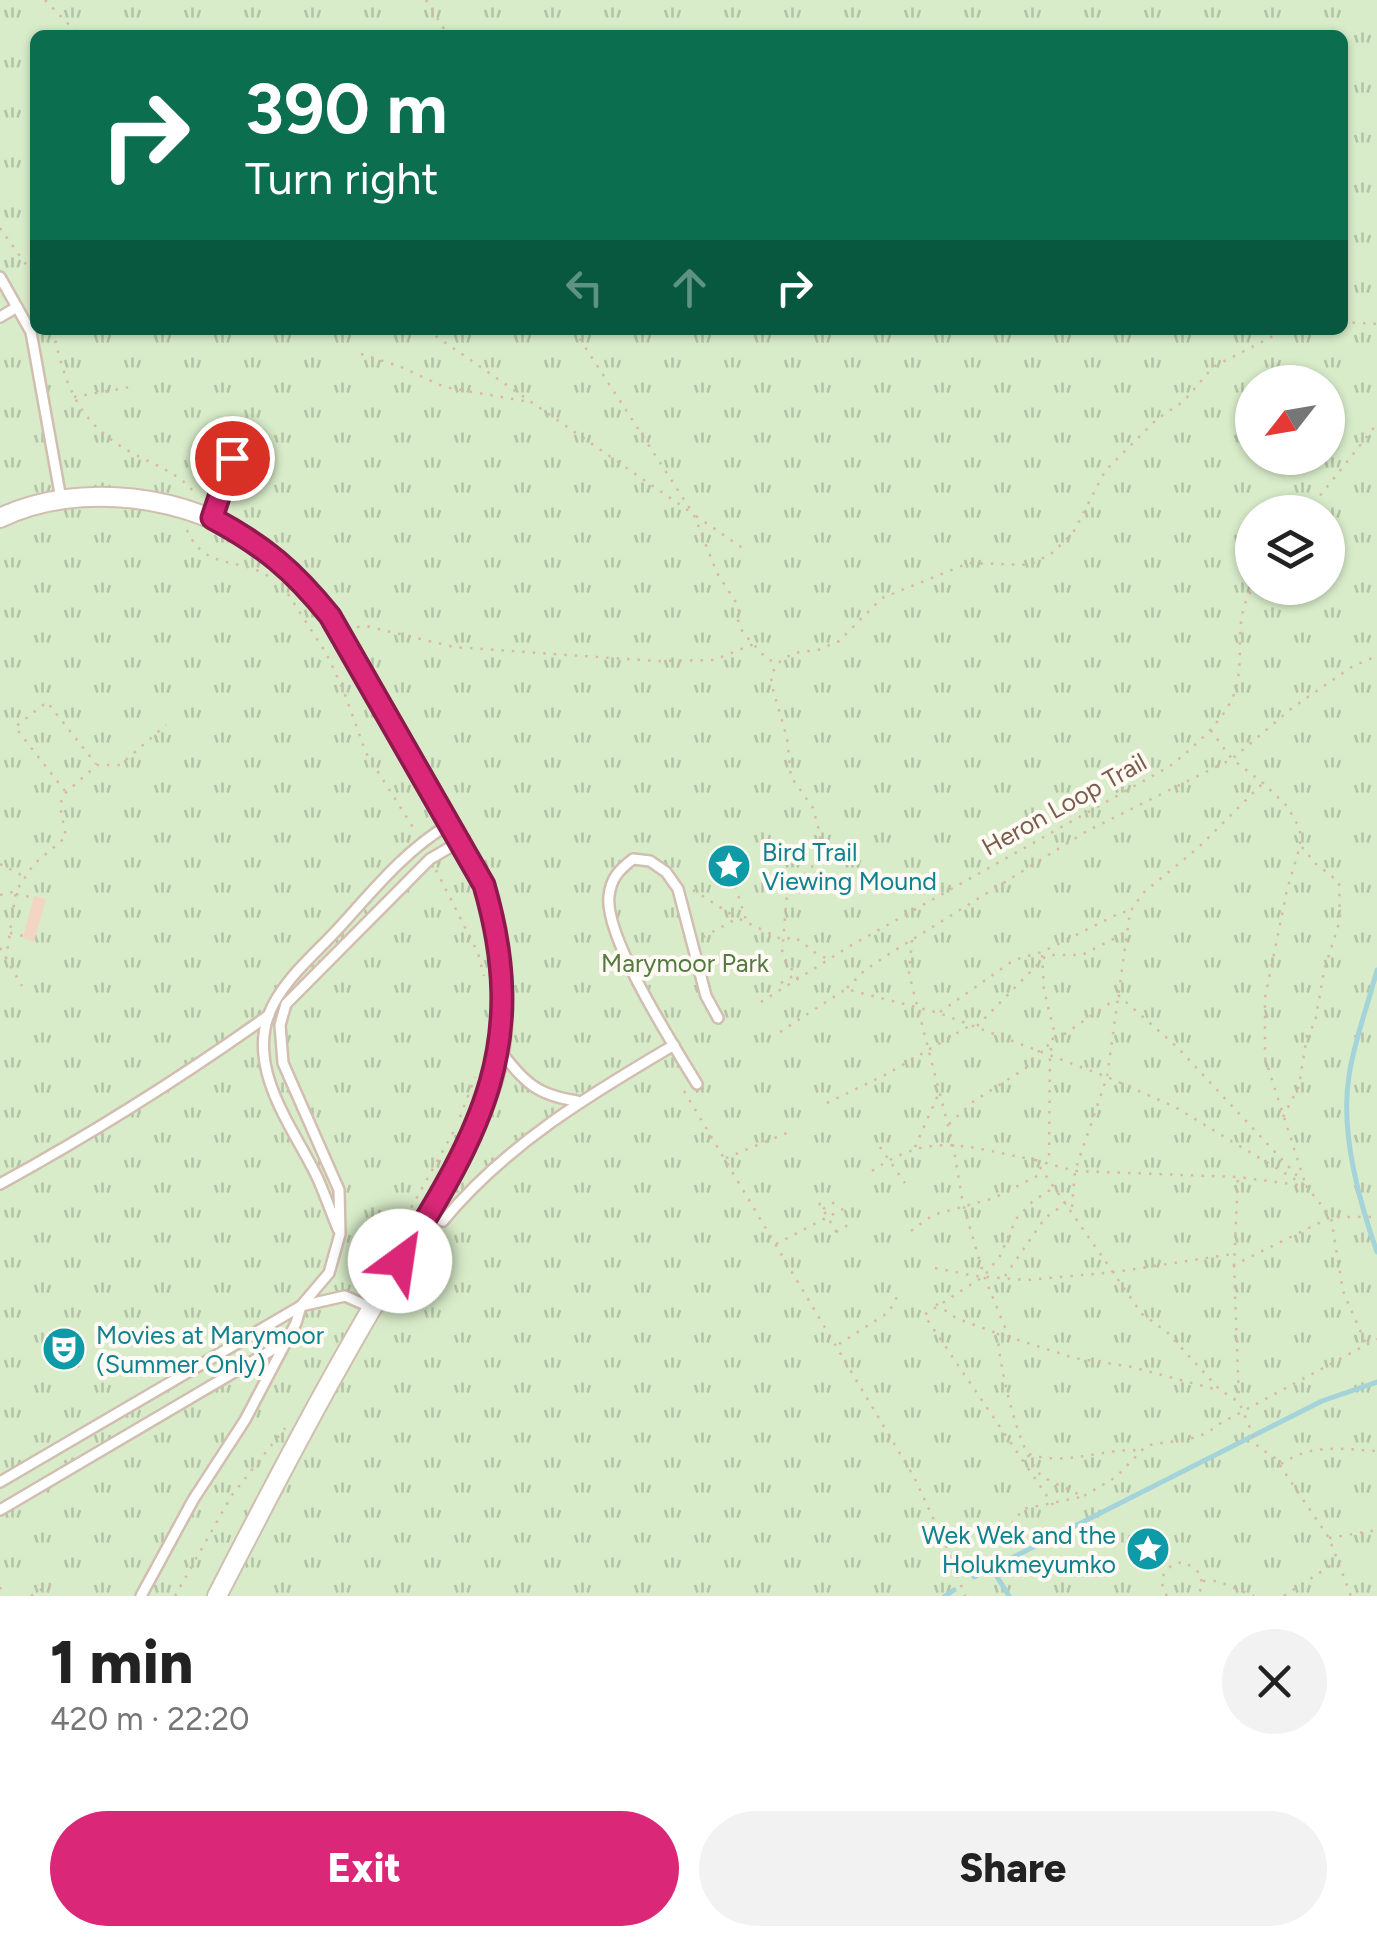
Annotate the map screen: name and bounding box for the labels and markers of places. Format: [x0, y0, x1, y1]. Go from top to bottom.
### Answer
pin [190, 416, 275, 501]
place label: Bird Trail Viewing Mound [762, 837, 937, 896]
place icon: Bird Trail Viewing Mound [706, 843, 752, 889]
place label: Movies at Marymoor (Summer Only) [96, 1320, 325, 1379]
theatre icon: Movies at Marymoor (Summer Only) [41, 1326, 87, 1372]
place label: Wek Wek and the Holukmeyumko [922, 1520, 1116, 1579]
place icon: Wek Wek and the Holukmeyumko [1125, 1526, 1171, 1572]

